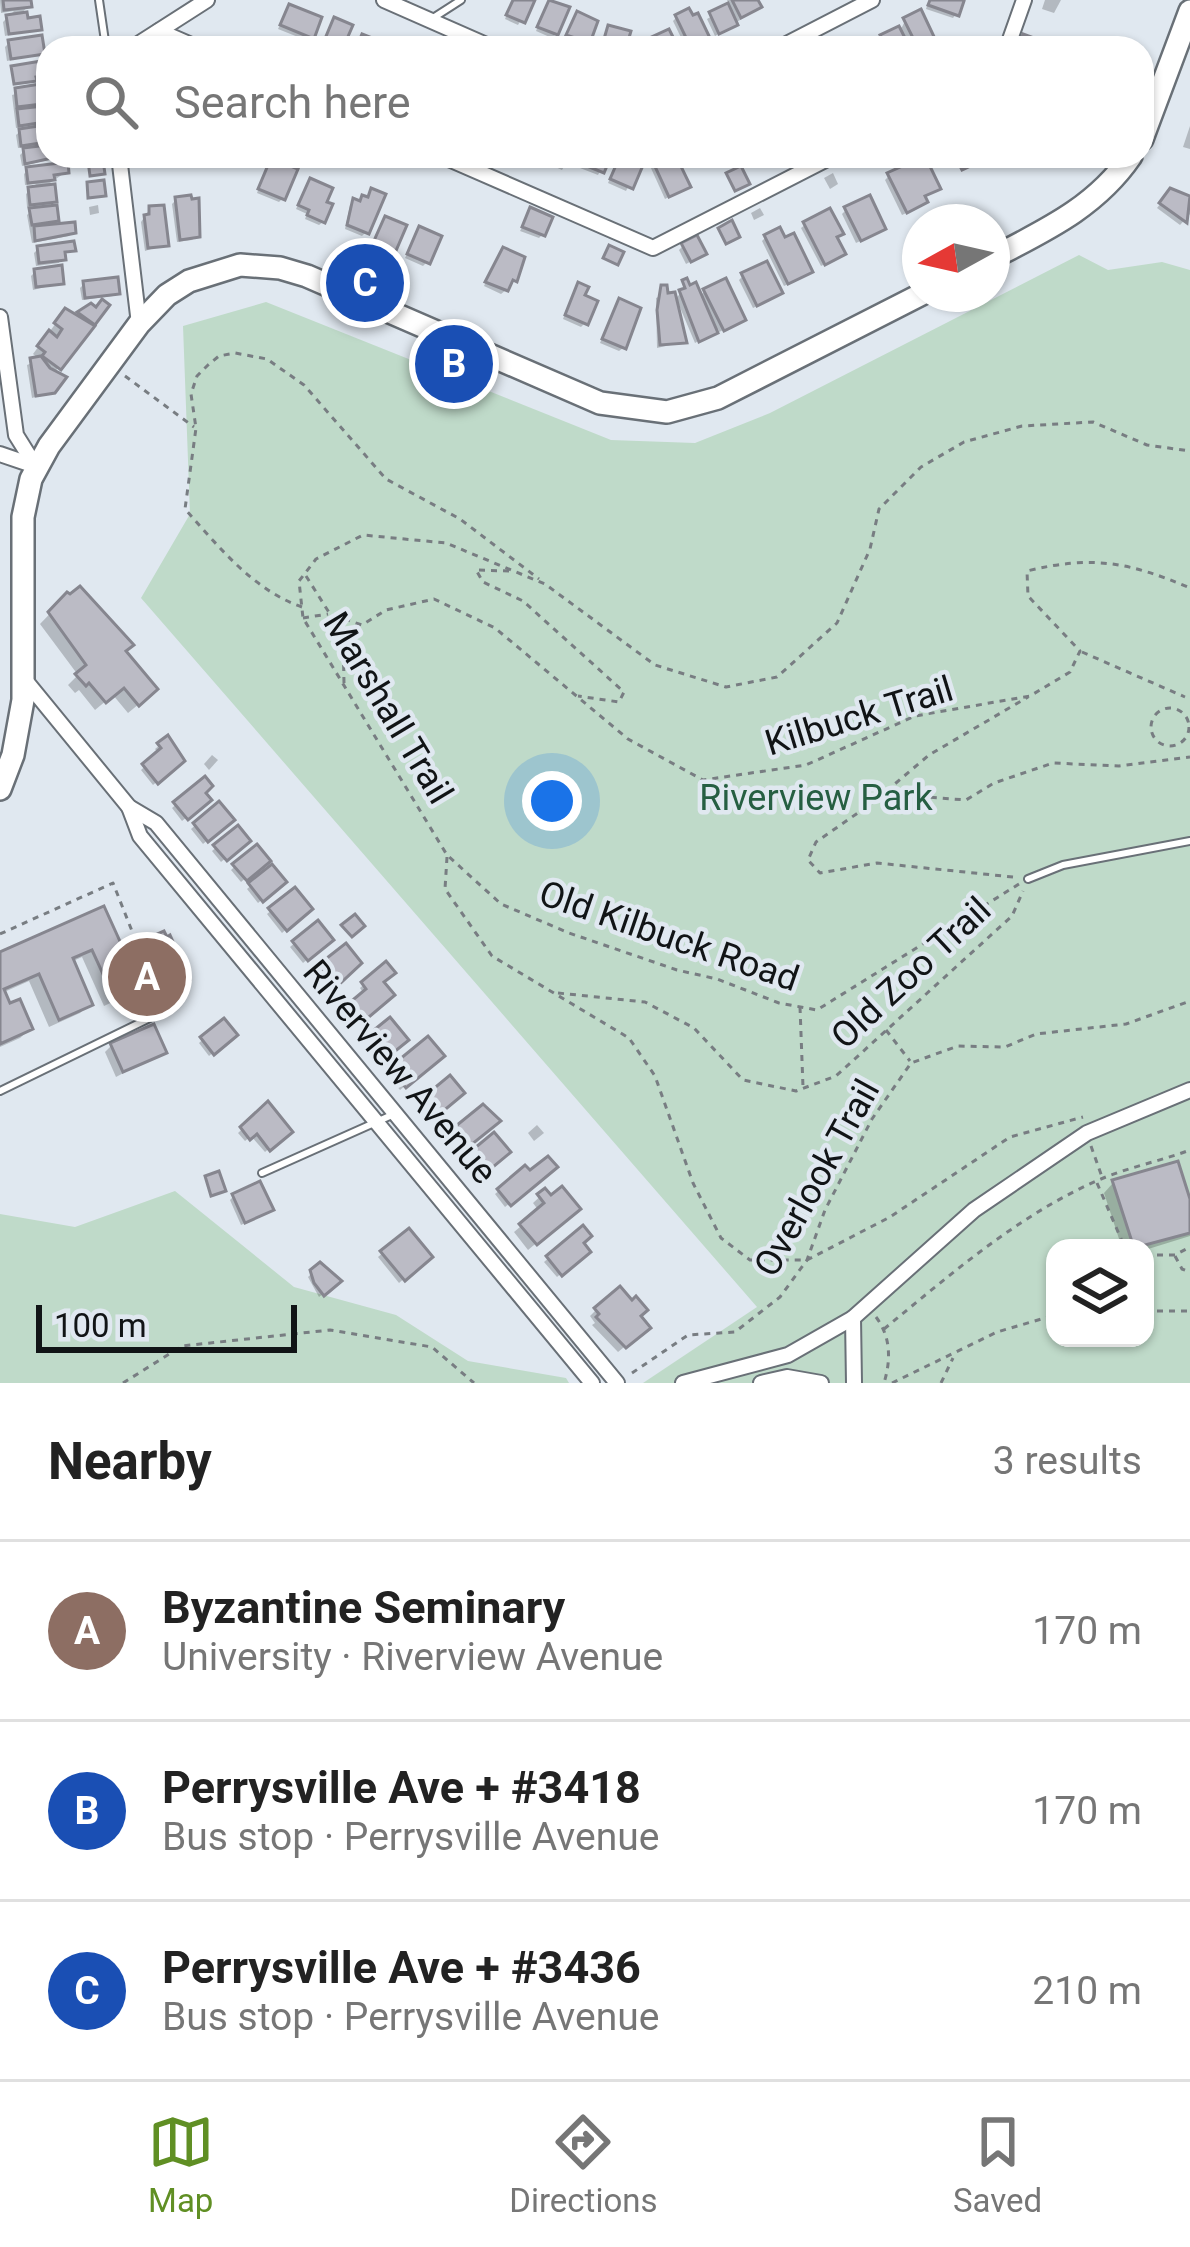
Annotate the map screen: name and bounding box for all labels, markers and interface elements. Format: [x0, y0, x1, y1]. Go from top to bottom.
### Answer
search box [36, 36, 1154, 168]
icon: search [78, 69, 144, 135]
text: Search here [174, 76, 411, 129]
north arrow [902, 204, 1010, 312]
pin: C [326, 238, 404, 328]
pin: B [415, 319, 493, 409]
street label: Marshall Trail [314, 605, 462, 811]
street label: Kilbuck Trail [760, 668, 958, 764]
your location [522, 771, 582, 831]
park label: Riverview Park [699, 777, 934, 819]
street label: Old Kilbuck Road [534, 872, 804, 1000]
street label: Old Zoo Trail [823, 889, 999, 1057]
pin: A [108, 932, 186, 1022]
street label: Riverview Avenue [294, 952, 506, 1192]
street label: Overlook Trail [746, 1072, 888, 1284]
map controls [1046, 1239, 1154, 1347]
button: layers [1046, 1239, 1154, 1347]
scale bar [36, 1299, 297, 1352]
text: 100 m [54, 1306, 147, 1345]
text: Nearby [48, 1432, 212, 1491]
text: 3 results [993, 1438, 1142, 1484]
text: Byzantine Seminary [162, 1581, 565, 1634]
text: A [74, 1608, 100, 1654]
text: 170 m [1032, 1608, 1142, 1654]
text: University · Riverview Avenue [162, 1634, 663, 1680]
text: Perrysville Ave + #3418 [162, 1761, 641, 1814]
text: B [75, 1788, 99, 1834]
text: 170 m [1032, 1788, 1142, 1834]
text: Bus stop · Perrysville Avenue [162, 1814, 659, 1860]
text: Perrysville Ave + #3436 [162, 1941, 641, 1994]
text: C [74, 1968, 100, 2014]
text: 210 m [1032, 1968, 1142, 2014]
text: Bus stop · Perrysville Avenue [162, 1994, 659, 2040]
tab: Map [148, 2109, 214, 2220]
tab: Directions [509, 2109, 658, 2220]
tab: Saved [953, 2109, 1042, 2220]

